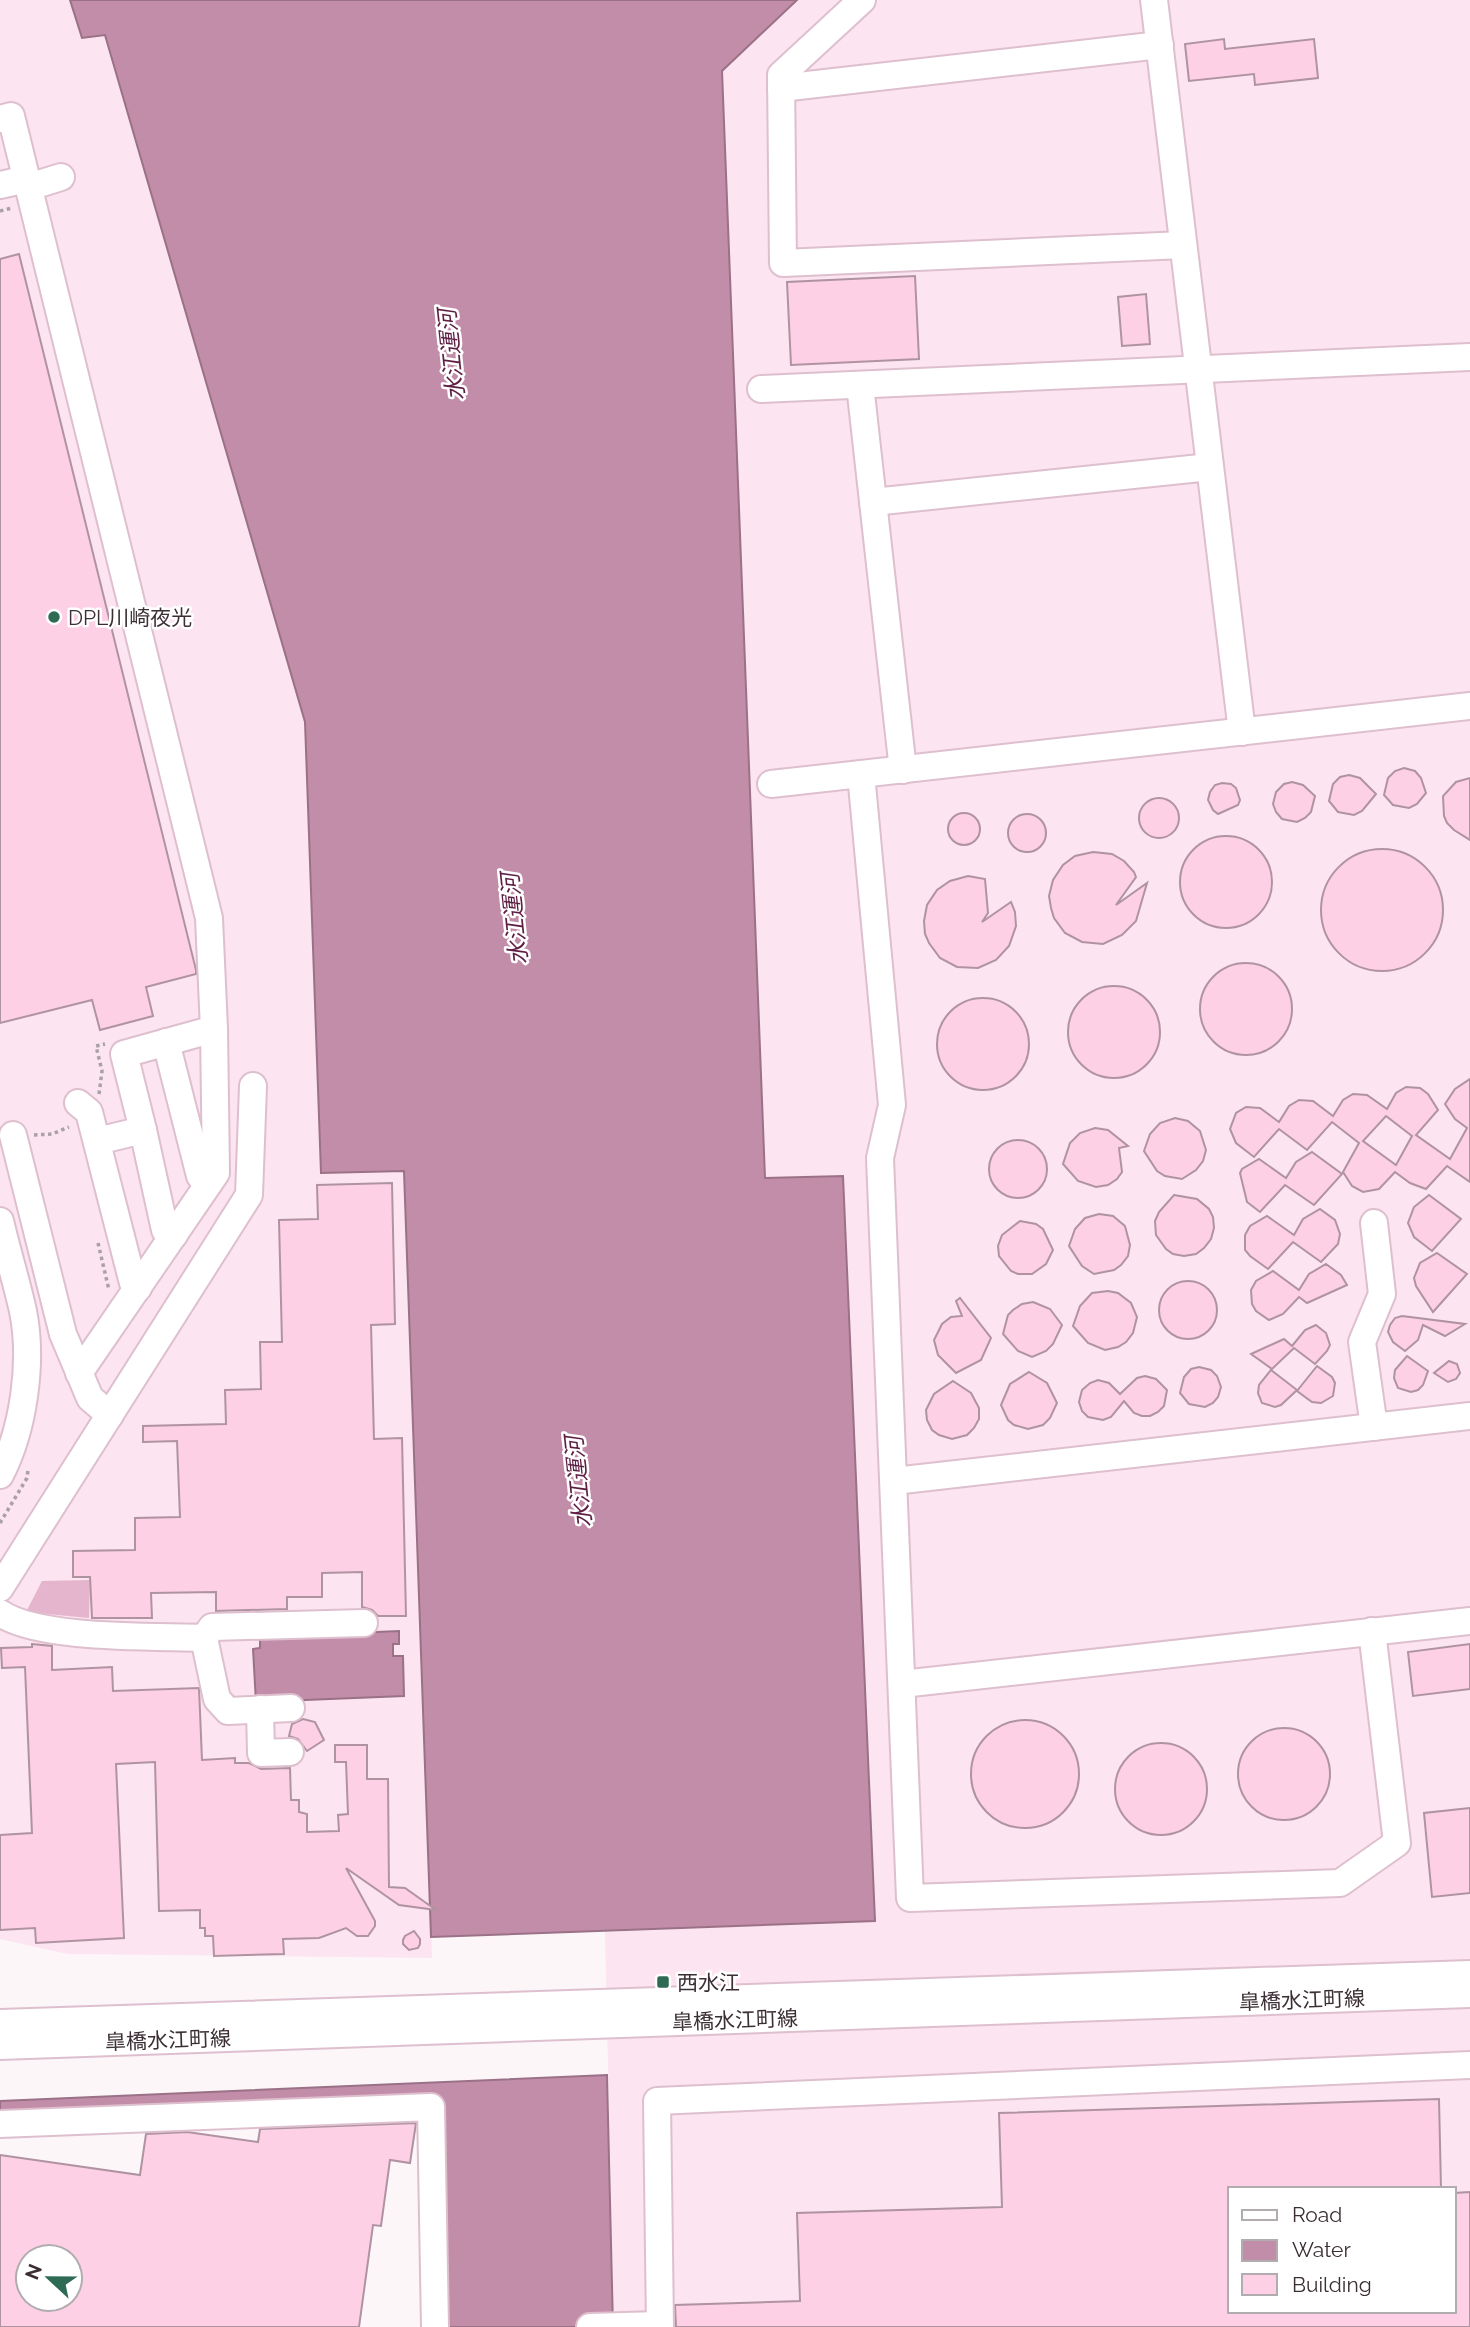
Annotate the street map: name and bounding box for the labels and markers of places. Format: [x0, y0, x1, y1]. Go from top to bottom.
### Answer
place label: DPL川崎夜光 [68, 605, 192, 630]
marker: DPL川崎夜光 [46, 609, 62, 625]
place label: 西水江 [677, 1970, 740, 1995]
marker: 西水江 [655, 1974, 671, 1990]

